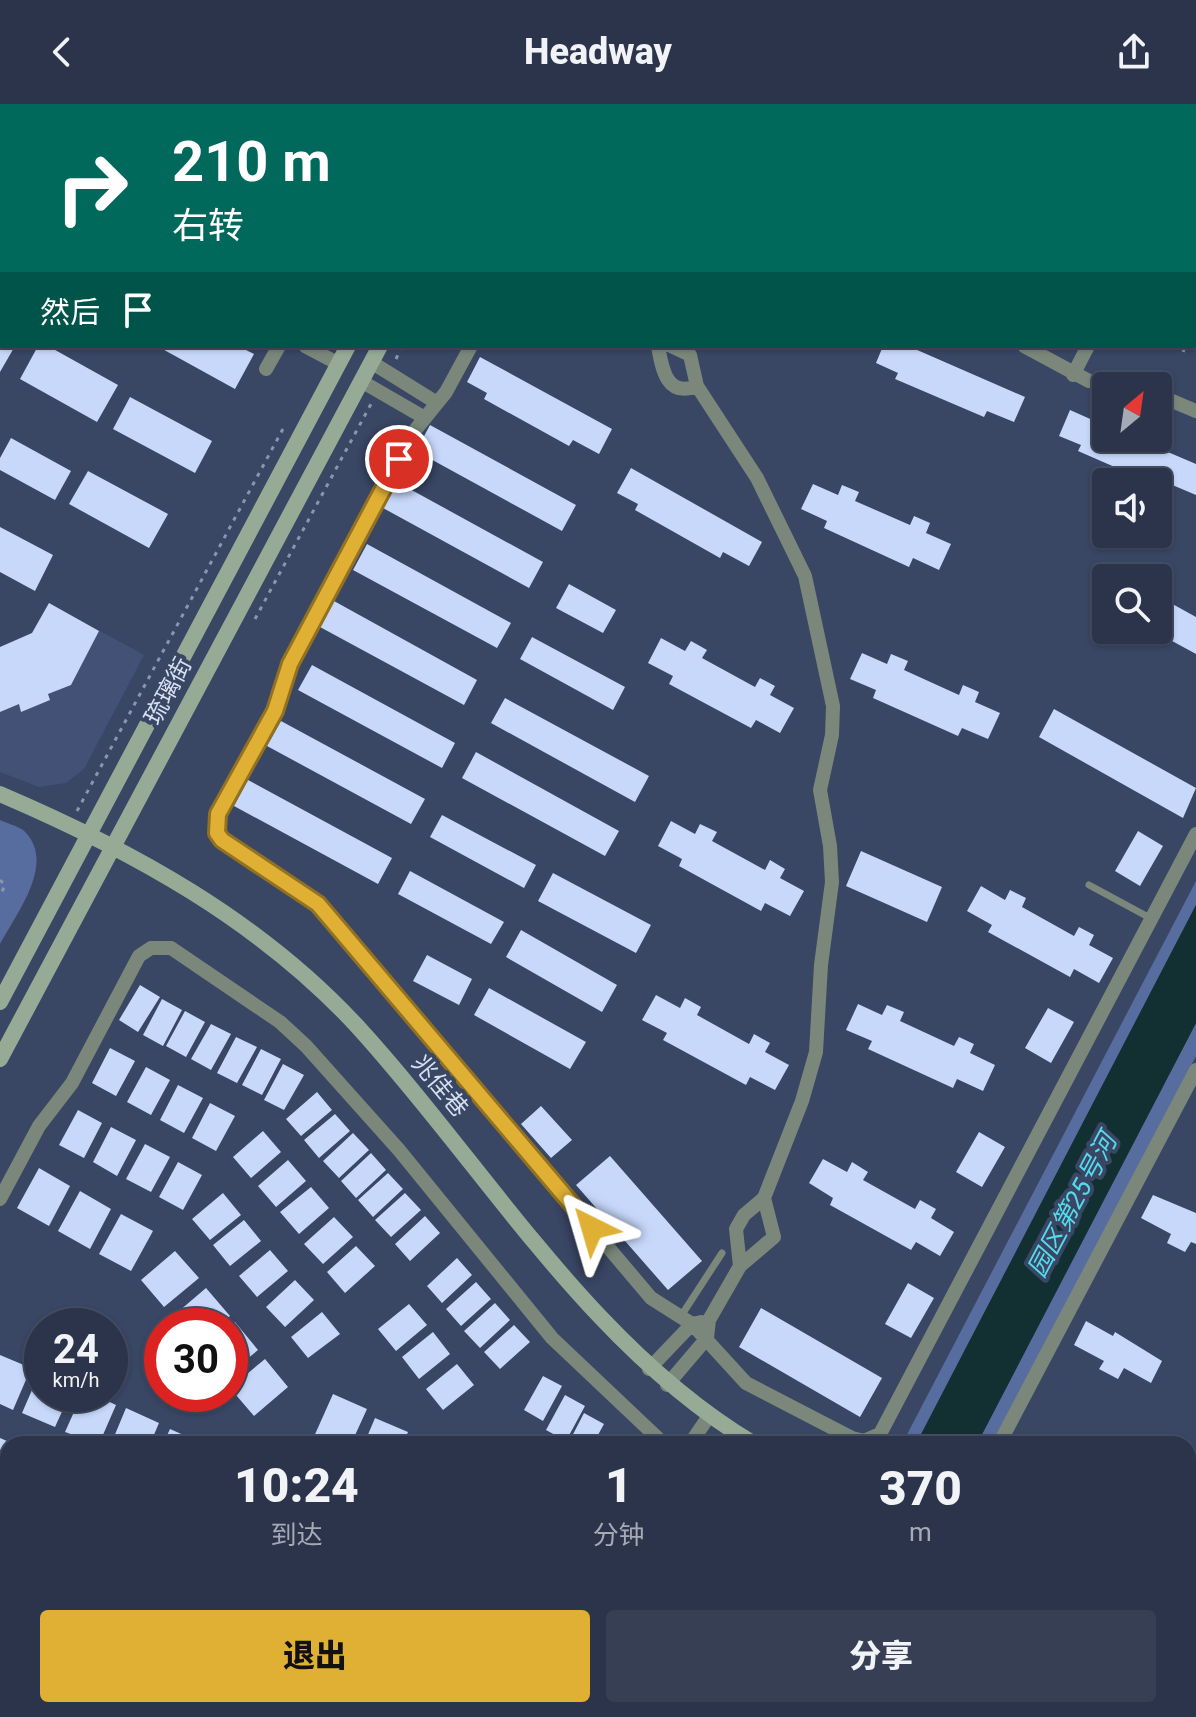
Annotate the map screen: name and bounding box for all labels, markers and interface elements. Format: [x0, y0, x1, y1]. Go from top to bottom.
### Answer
icon: back [40, 30, 84, 74]
icon: share [1112, 30, 1156, 74]
text: Headway [524, 31, 672, 73]
text: 210 m [172, 129, 331, 195]
icon: right [40, 136, 144, 240]
text: 右转 [172, 205, 244, 247]
icon: arrive [116, 288, 160, 332]
text: 然后 [40, 295, 100, 330]
north arrow [1092, 372, 1172, 452]
map controls [1092, 372, 1172, 644]
pin [365, 425, 433, 493]
icon: arrive [377, 437, 421, 481]
button: sound [1092, 468, 1172, 548]
button: search [1092, 564, 1172, 644]
street label: 琉璃街 [139, 653, 197, 729]
street label: 兆佳巷 [406, 1049, 474, 1123]
water label: 园区第25号河 [1022, 1124, 1125, 1282]
position arrow [550, 1186, 634, 1270]
speed limit sign: 30 [144, 1308, 248, 1412]
text: 24 [53, 1326, 99, 1373]
text: km/h [53, 1368, 99, 1392]
text: 10:24 [234, 1457, 359, 1514]
text: 1 [605, 1457, 633, 1514]
text: 370 [879, 1460, 962, 1517]
text: m [909, 1517, 932, 1547]
text: 到达 [270, 1520, 322, 1550]
text: 分钟 [593, 1520, 645, 1550]
button: 退出 [40, 1610, 590, 1702]
button: 分享 [606, 1610, 1156, 1702]

